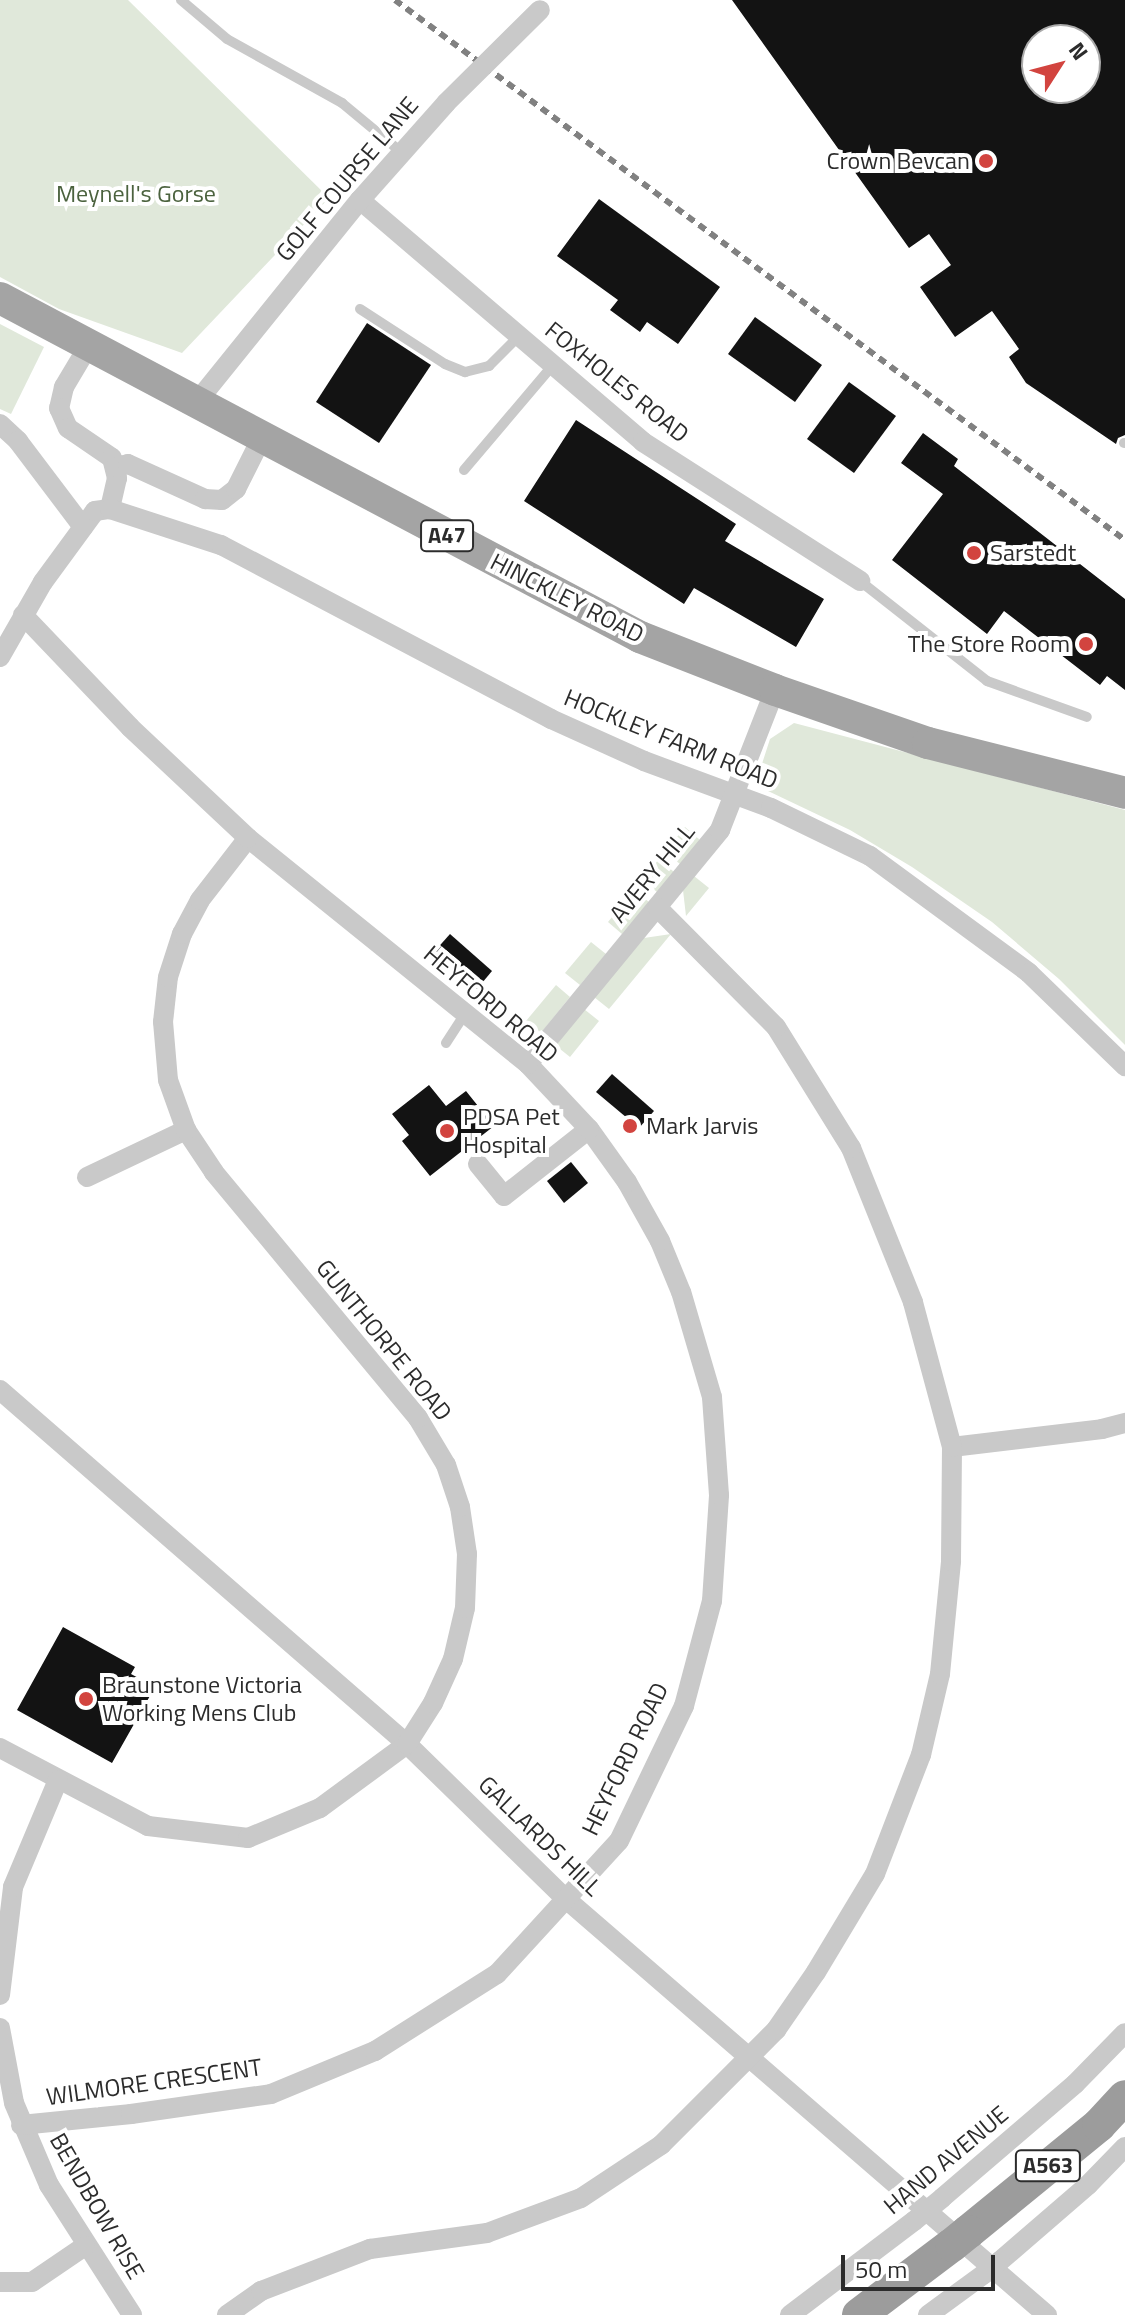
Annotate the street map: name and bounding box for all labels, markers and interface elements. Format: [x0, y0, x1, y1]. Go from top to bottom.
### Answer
north arrow [1021, 24, 1101, 104]
text: N [1061, 35, 1097, 67]
street label: GOLF COURSE LANE [270, 91, 424, 267]
place label: Crown Bevcan [827, 147, 970, 175]
marker: Crown Bevcan [977, 152, 995, 170]
park label: Meynell's Gorse [56, 180, 216, 208]
street label: FOXHOLES ROAD [539, 315, 695, 449]
road number: A47 [419, 518, 475, 554]
place label: Sarstedt [990, 539, 1076, 567]
marker: Sarstedt [965, 544, 983, 562]
street label: HINCKLEY ROAD [486, 547, 648, 649]
place label: The Store Room [908, 630, 1070, 658]
marker: The Store Room [1077, 635, 1095, 653]
street label: HOCKLEY FARM ROAD [560, 683, 782, 795]
street label: AVERY HILL [604, 818, 700, 928]
street label: HEYFORD ROAD [418, 940, 564, 1068]
place label: PDSA Pet Hospital [463, 1103, 560, 1159]
place label: Mark Jarvis [646, 1112, 758, 1140]
marker: Mark Jarvis [621, 1117, 639, 1135]
marker: PDSA Pet Hospital [438, 1122, 456, 1140]
street label: GUNTHORPE ROAD [310, 1254, 458, 1426]
place label: Braunstone Victoria Working Mens Club [102, 1671, 302, 1727]
street label: HEYFORD ROAD [576, 1678, 674, 1840]
marker: Braunstone Victoria Working Mens Club [77, 1690, 95, 1708]
street label: GALLARDS HILL [472, 1770, 608, 1902]
street label: WILMORE CRESCENT [44, 2053, 264, 2111]
street label: HAND AVENUE [878, 2100, 1014, 2220]
street label: BENDBOW RISE [44, 2128, 150, 2284]
road number: A563 [1014, 2148, 1082, 2184]
scale bar [845, 2239, 999, 2289]
text: 50 m [855, 2251, 907, 2287]

